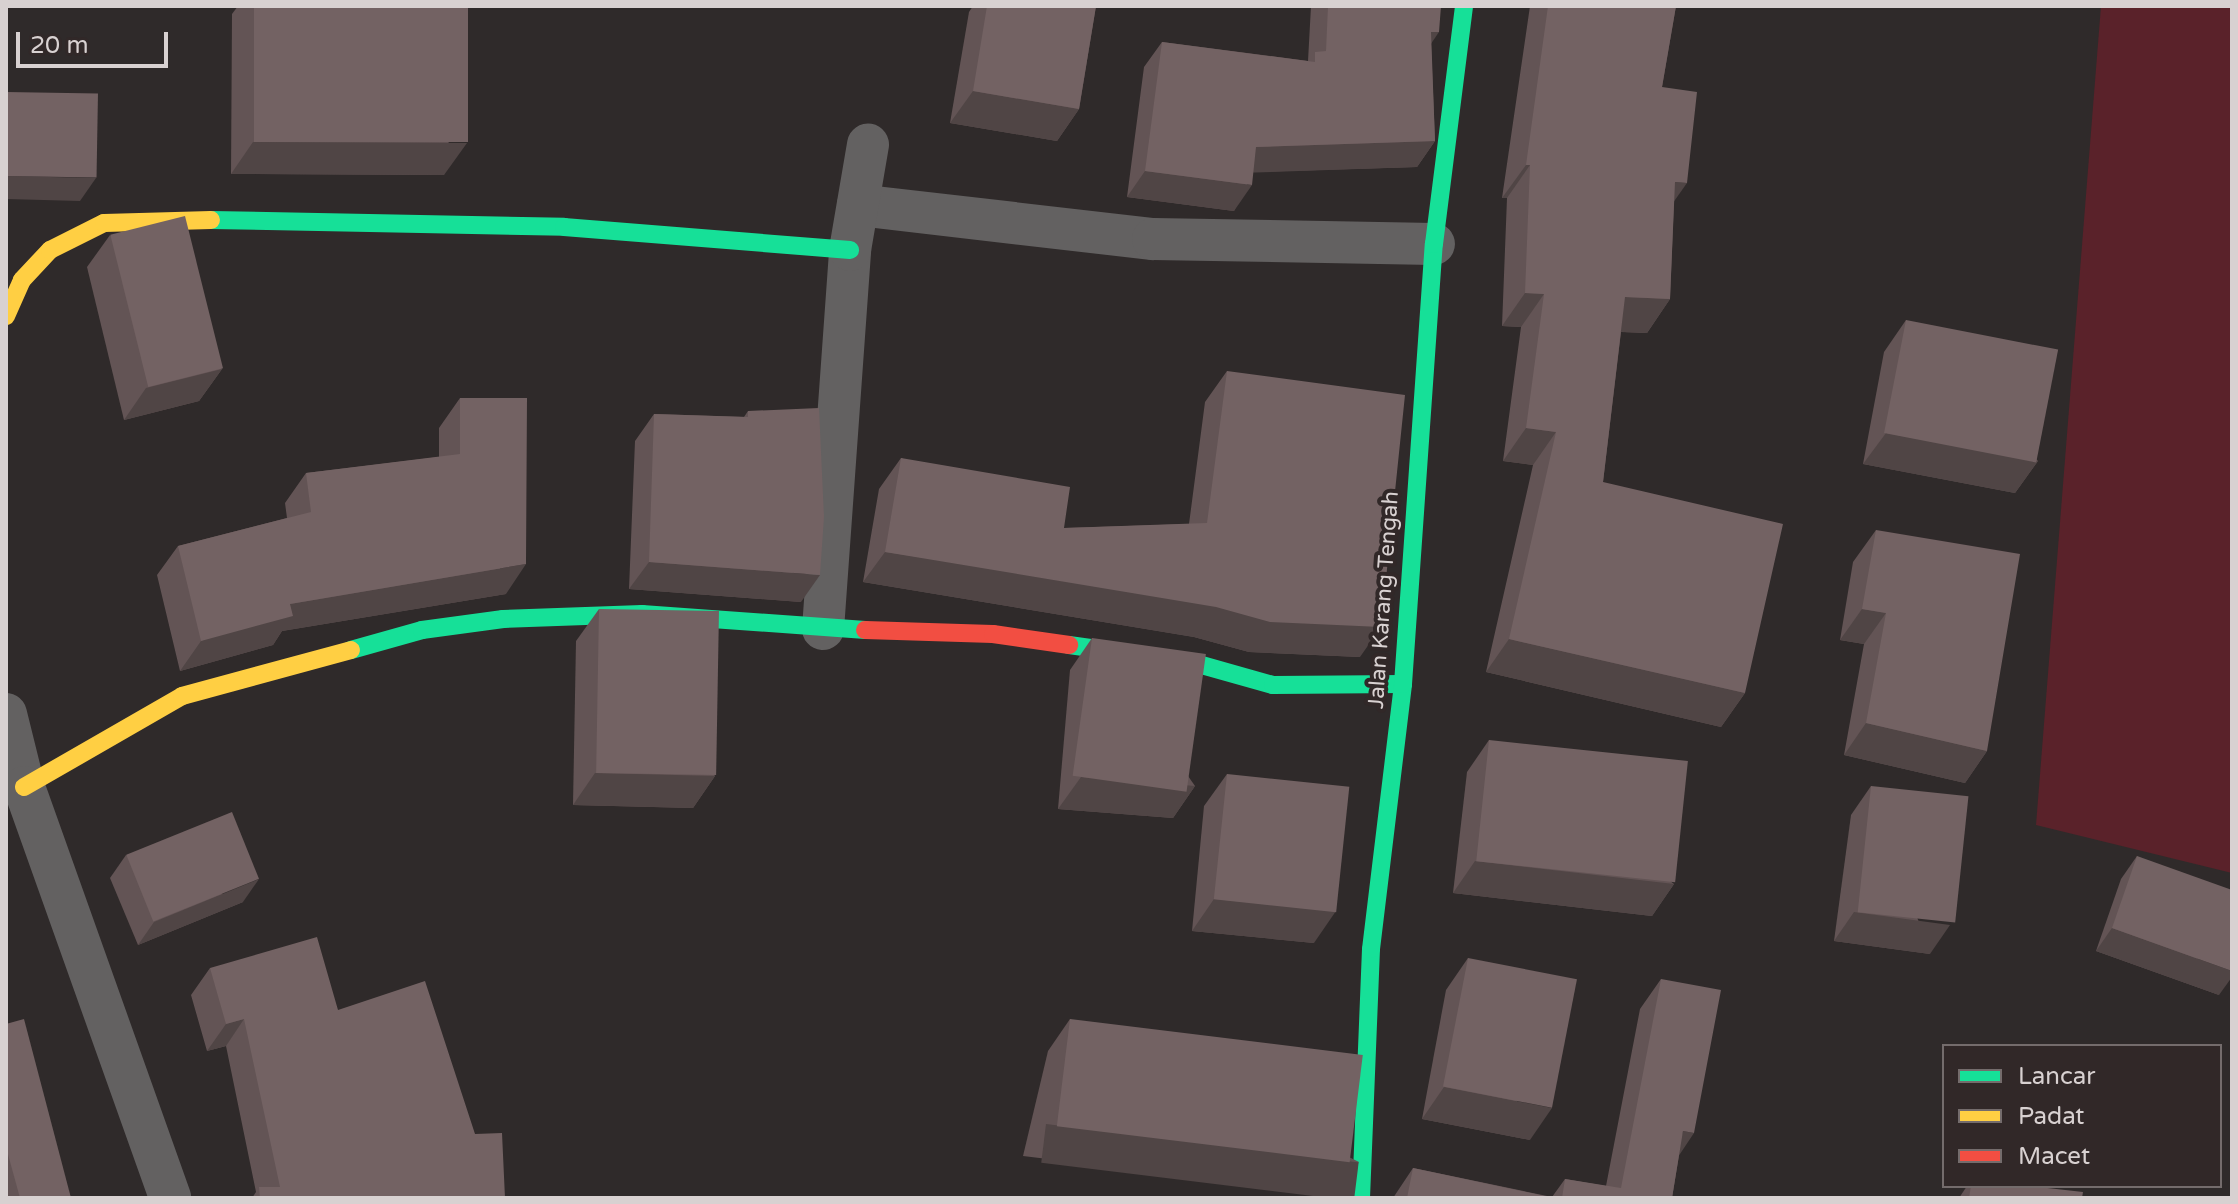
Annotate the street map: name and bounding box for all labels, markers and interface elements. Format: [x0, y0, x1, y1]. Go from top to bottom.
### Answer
scale bar [20, 16, 172, 66]
text: 20 m [30, 31, 88, 60]
street label: Jalan Karang Tengah [1363, 490, 1405, 710]
legend [1942, 1044, 2222, 1188]
text: Lancar [2018, 1062, 2095, 1091]
text: Padat [2018, 1102, 2085, 1131]
text: Macet [2018, 1142, 2090, 1171]

